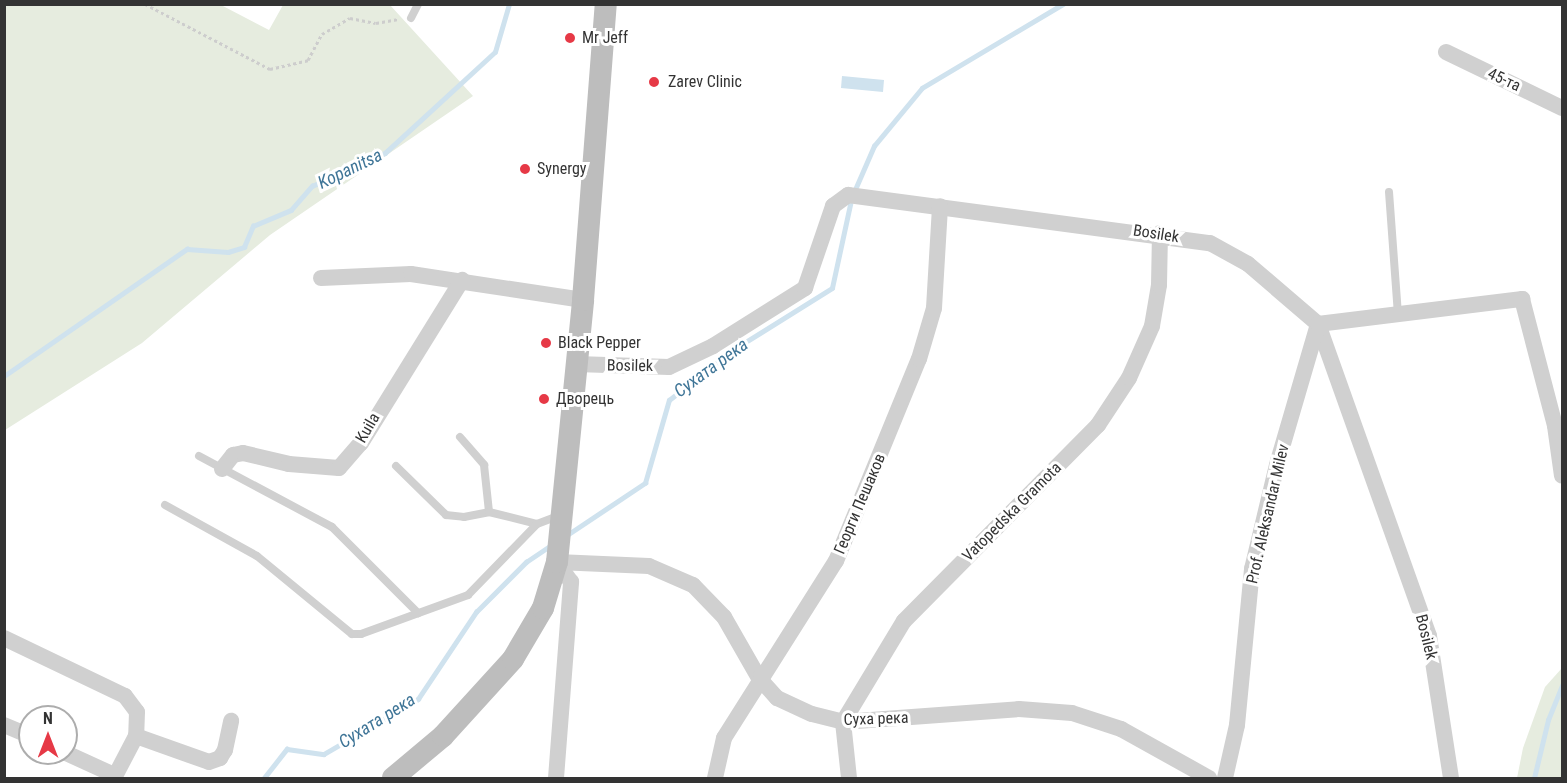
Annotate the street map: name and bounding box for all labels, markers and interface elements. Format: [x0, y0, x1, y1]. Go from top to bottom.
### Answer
place label: Mr Jeff [582, 28, 628, 48]
marker: Mr Jeff [563, 31, 577, 45]
street label: 45-та [1484, 64, 1524, 96]
place label: Zarev Clinic [668, 72, 742, 92]
marker: Zarev Clinic [645, 73, 663, 91]
water label: Kopanitsa [314, 144, 386, 194]
place label: Synergy [537, 159, 586, 179]
marker: Synergy [518, 162, 532, 176]
street label: Bosilek [1132, 221, 1180, 247]
place label: Black Pepper [558, 333, 641, 353]
water label: Сухата река [670, 334, 752, 402]
marker: Black Pepper [539, 336, 553, 350]
street label: Bosilek [607, 356, 653, 376]
place label: Дворець [556, 389, 614, 409]
marker: Дворець [537, 392, 551, 406]
street label: Kuila [352, 410, 384, 446]
street label: Prof. Aleksandar Milev [1243, 442, 1293, 586]
street label: Георги Пешаков [830, 451, 890, 557]
street label: Vatopedska Gramota [958, 458, 1066, 566]
street label: Bosilek [1411, 612, 1441, 662]
water label: Сухата река [335, 689, 419, 753]
north arrow [18, 705, 78, 765]
street label: Суха река [843, 708, 909, 730]
text: N [43, 709, 53, 728]

